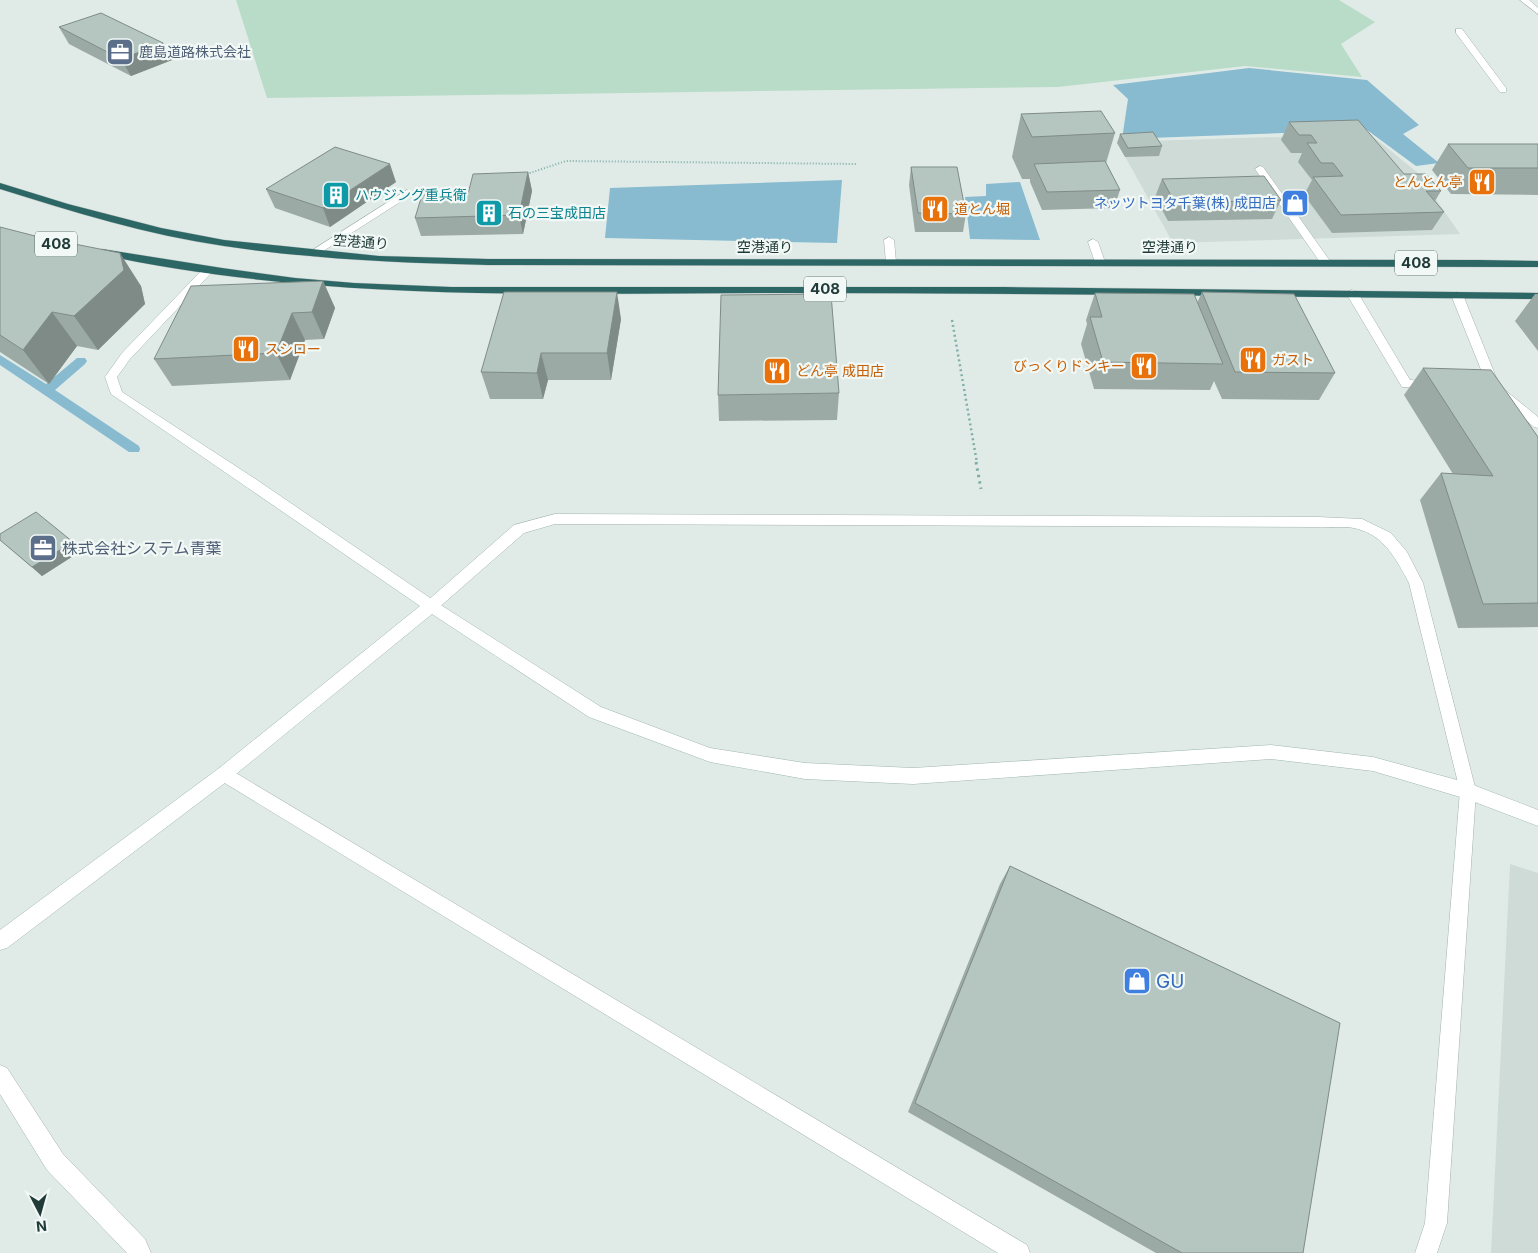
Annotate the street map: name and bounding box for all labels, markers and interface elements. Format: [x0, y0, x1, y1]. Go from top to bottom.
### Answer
office icon: 鹿島道路株式会社 [105, 37, 135, 67]
place label: 鹿島道路株式会社 [139, 43, 251, 60]
restaurant icon: とんとん亭 [1467, 167, 1497, 197]
place label: とんとん亭 [1393, 173, 1463, 190]
building icon: ハウジング重兵衛 [321, 180, 351, 210]
place label: ハウジング重兵衛 [355, 186, 467, 203]
shop icon: ネッツトヨタ千葉(株) 成田店 [1280, 188, 1310, 218]
restaurant icon: 道とん堀 [920, 194, 950, 224]
place label: ネッツトヨタ千葉(株) 成田店 [1094, 194, 1276, 211]
building icon: 石の三宝成田店 [474, 198, 504, 228]
place label: 道とん堀 [954, 200, 1010, 217]
place label: 石の三宝成田店 [508, 204, 606, 221]
street label: 空港通り [333, 231, 390, 252]
road number: 408 [35, 232, 77, 256]
street label: 空港通り [737, 238, 793, 255]
street label: 空港通り [1142, 238, 1198, 255]
road number: 408 [1395, 250, 1437, 276]
road number: 408 [804, 276, 846, 302]
restaurant icon: スシロー [231, 334, 261, 364]
place label: スシロー [265, 340, 321, 357]
restaurant icon: ガスト [1238, 345, 1268, 375]
restaurant icon: びっくりドンキー [1129, 351, 1159, 381]
place label: ガスト [1272, 351, 1314, 368]
restaurant icon: どん亭 成田店 [762, 356, 792, 386]
place label: びっくりドンキー [1013, 357, 1125, 374]
place label: どん亭 成田店 [796, 362, 884, 379]
office icon: 株式会社システム青葉 [28, 533, 58, 563]
place label: 株式会社システム青葉 [62, 538, 222, 558]
shop icon: GU [1122, 966, 1152, 996]
place label: GU [1156, 970, 1184, 993]
north arrow [15, 1188, 65, 1238]
text: N [35, 1217, 48, 1235]

